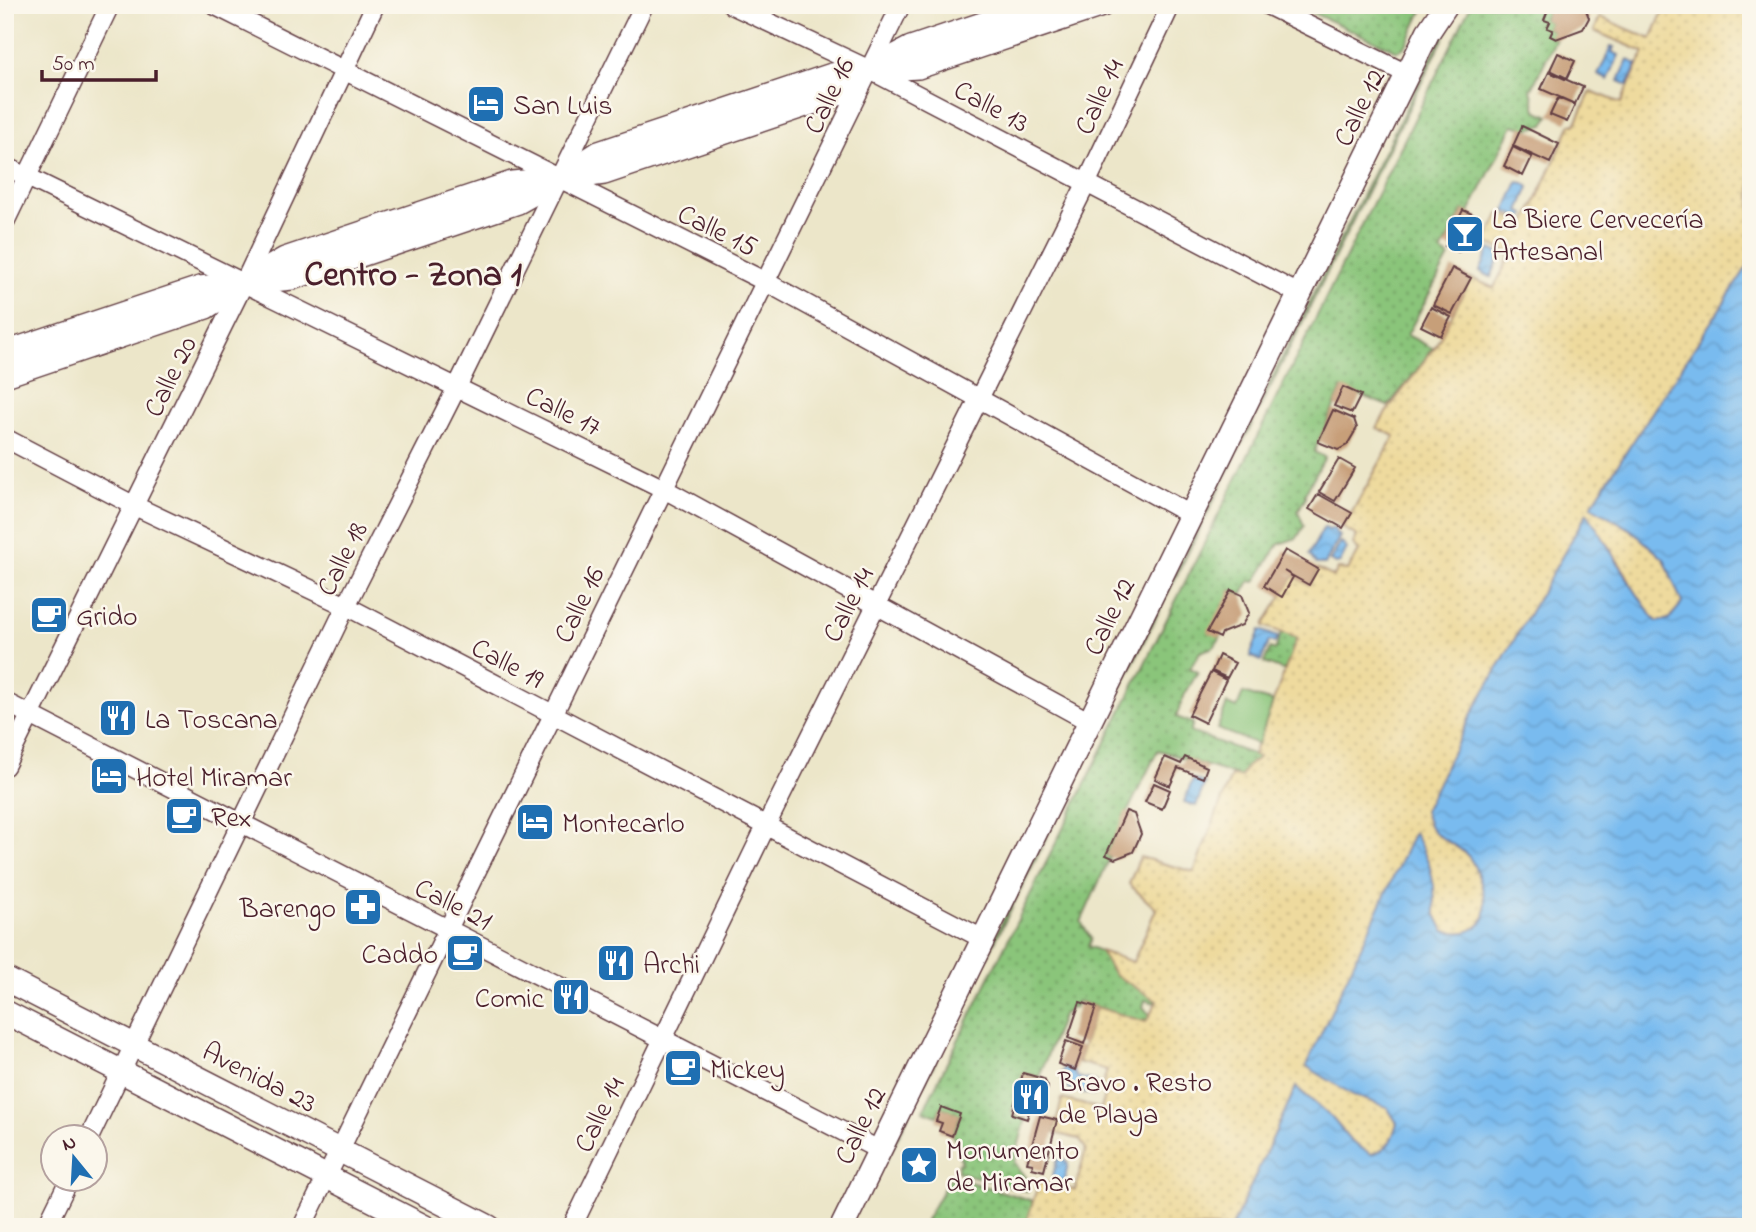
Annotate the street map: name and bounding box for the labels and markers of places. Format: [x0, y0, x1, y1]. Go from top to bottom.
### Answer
hotel icon: San Luis [465, 83, 507, 125]
place label: San Luis [513, 87, 613, 128]
place label: La Biere Cervecería Artesanal [1492, 201, 1704, 274]
bar icon: La Biere Cervecería Artesanal [1444, 213, 1486, 255]
cafe icon: Grido [28, 594, 70, 636]
place label: Grido [76, 598, 138, 639]
restaurant icon: La Toscana [97, 697, 139, 739]
place label: La Toscana [145, 701, 278, 742]
hotel icon: Hotel Miramar [88, 755, 130, 797]
place label: Hotel Miramar [136, 759, 292, 800]
cafe icon: Rex [163, 795, 205, 837]
place label: Rex [211, 799, 252, 840]
hotel icon: Montecarlo [514, 801, 556, 843]
place label: Montecarlo [562, 805, 685, 846]
pharmacy icon: Barengo [342, 886, 384, 928]
place label: Barengo [239, 890, 336, 931]
cafe icon: Caddo [444, 932, 486, 974]
place label: Caddo [361, 936, 438, 977]
restaurant icon: Archi [595, 942, 637, 984]
place label: Archi [643, 946, 700, 987]
restaurant icon: Comic [550, 976, 592, 1018]
place label: Comic [475, 980, 545, 1021]
cafe icon: Mickey [662, 1047, 704, 1089]
place label: Mickey [710, 1051, 785, 1092]
place label: Bravo . Resto de Playa [1057, 1064, 1212, 1137]
restaurant icon: Bravo . Resto de Playa [1010, 1076, 1052, 1118]
place label: Monumento de Miramar [946, 1132, 1079, 1205]
place icon: Monumento de Miramar [898, 1144, 940, 1186]

